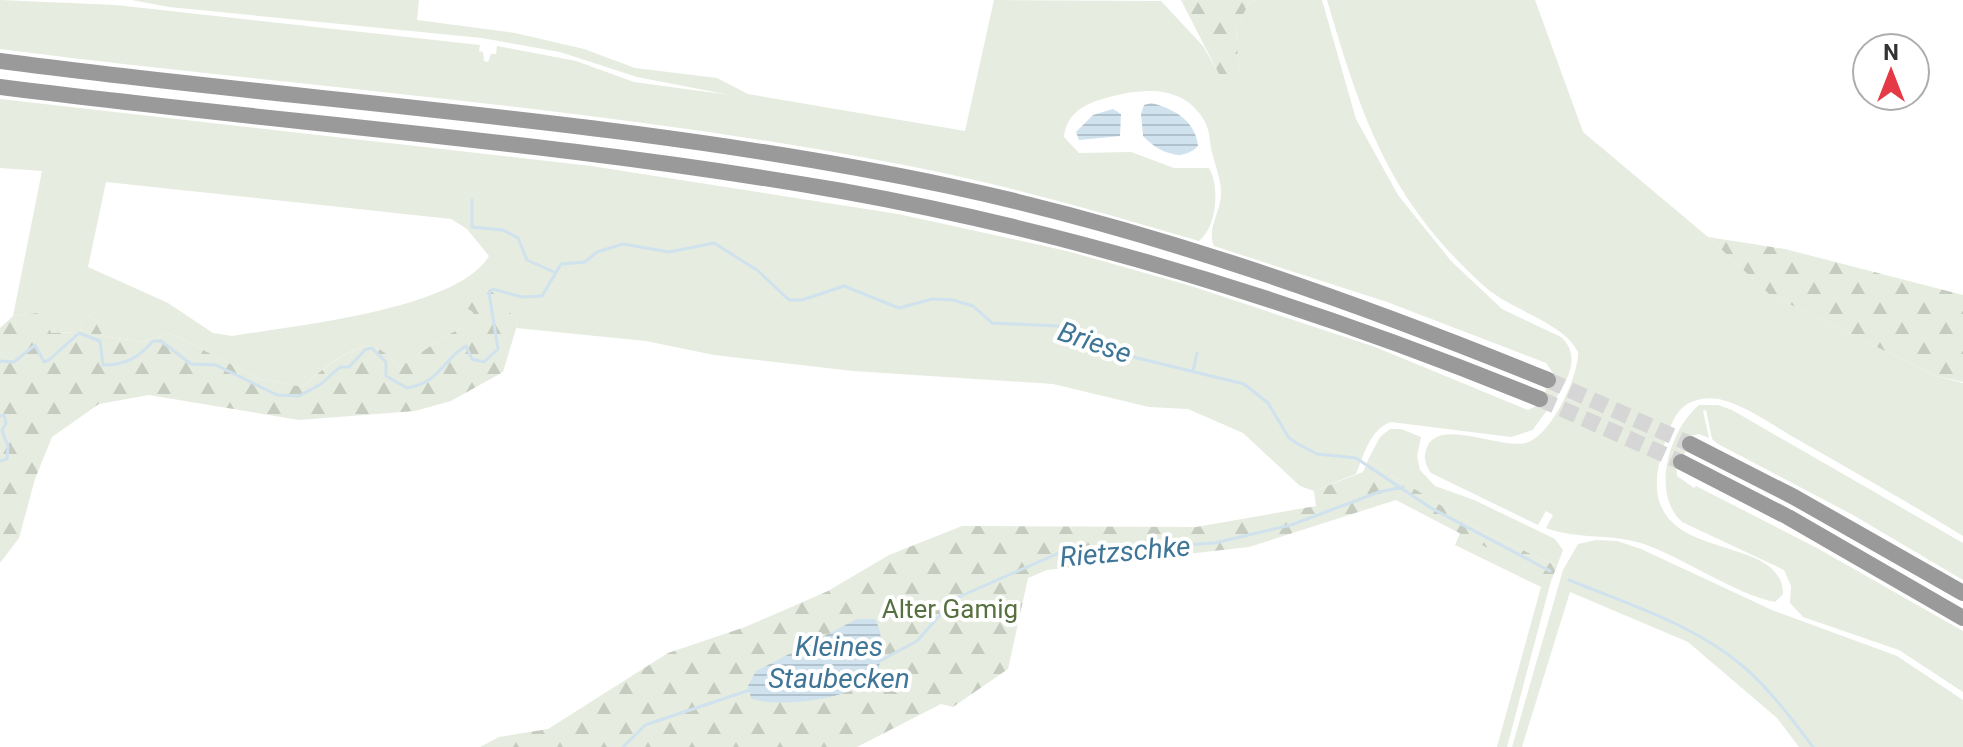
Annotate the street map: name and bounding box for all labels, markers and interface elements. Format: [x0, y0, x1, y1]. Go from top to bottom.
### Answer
north arrow [1851, 32, 1931, 112]
text: N [1883, 40, 1899, 65]
water label: Briese [1054, 315, 1136, 370]
water label: Rietzschke [1058, 529, 1192, 574]
park label: Alter Gamig [882, 594, 1018, 624]
water label: Kleines Staubecken [768, 630, 910, 695]

